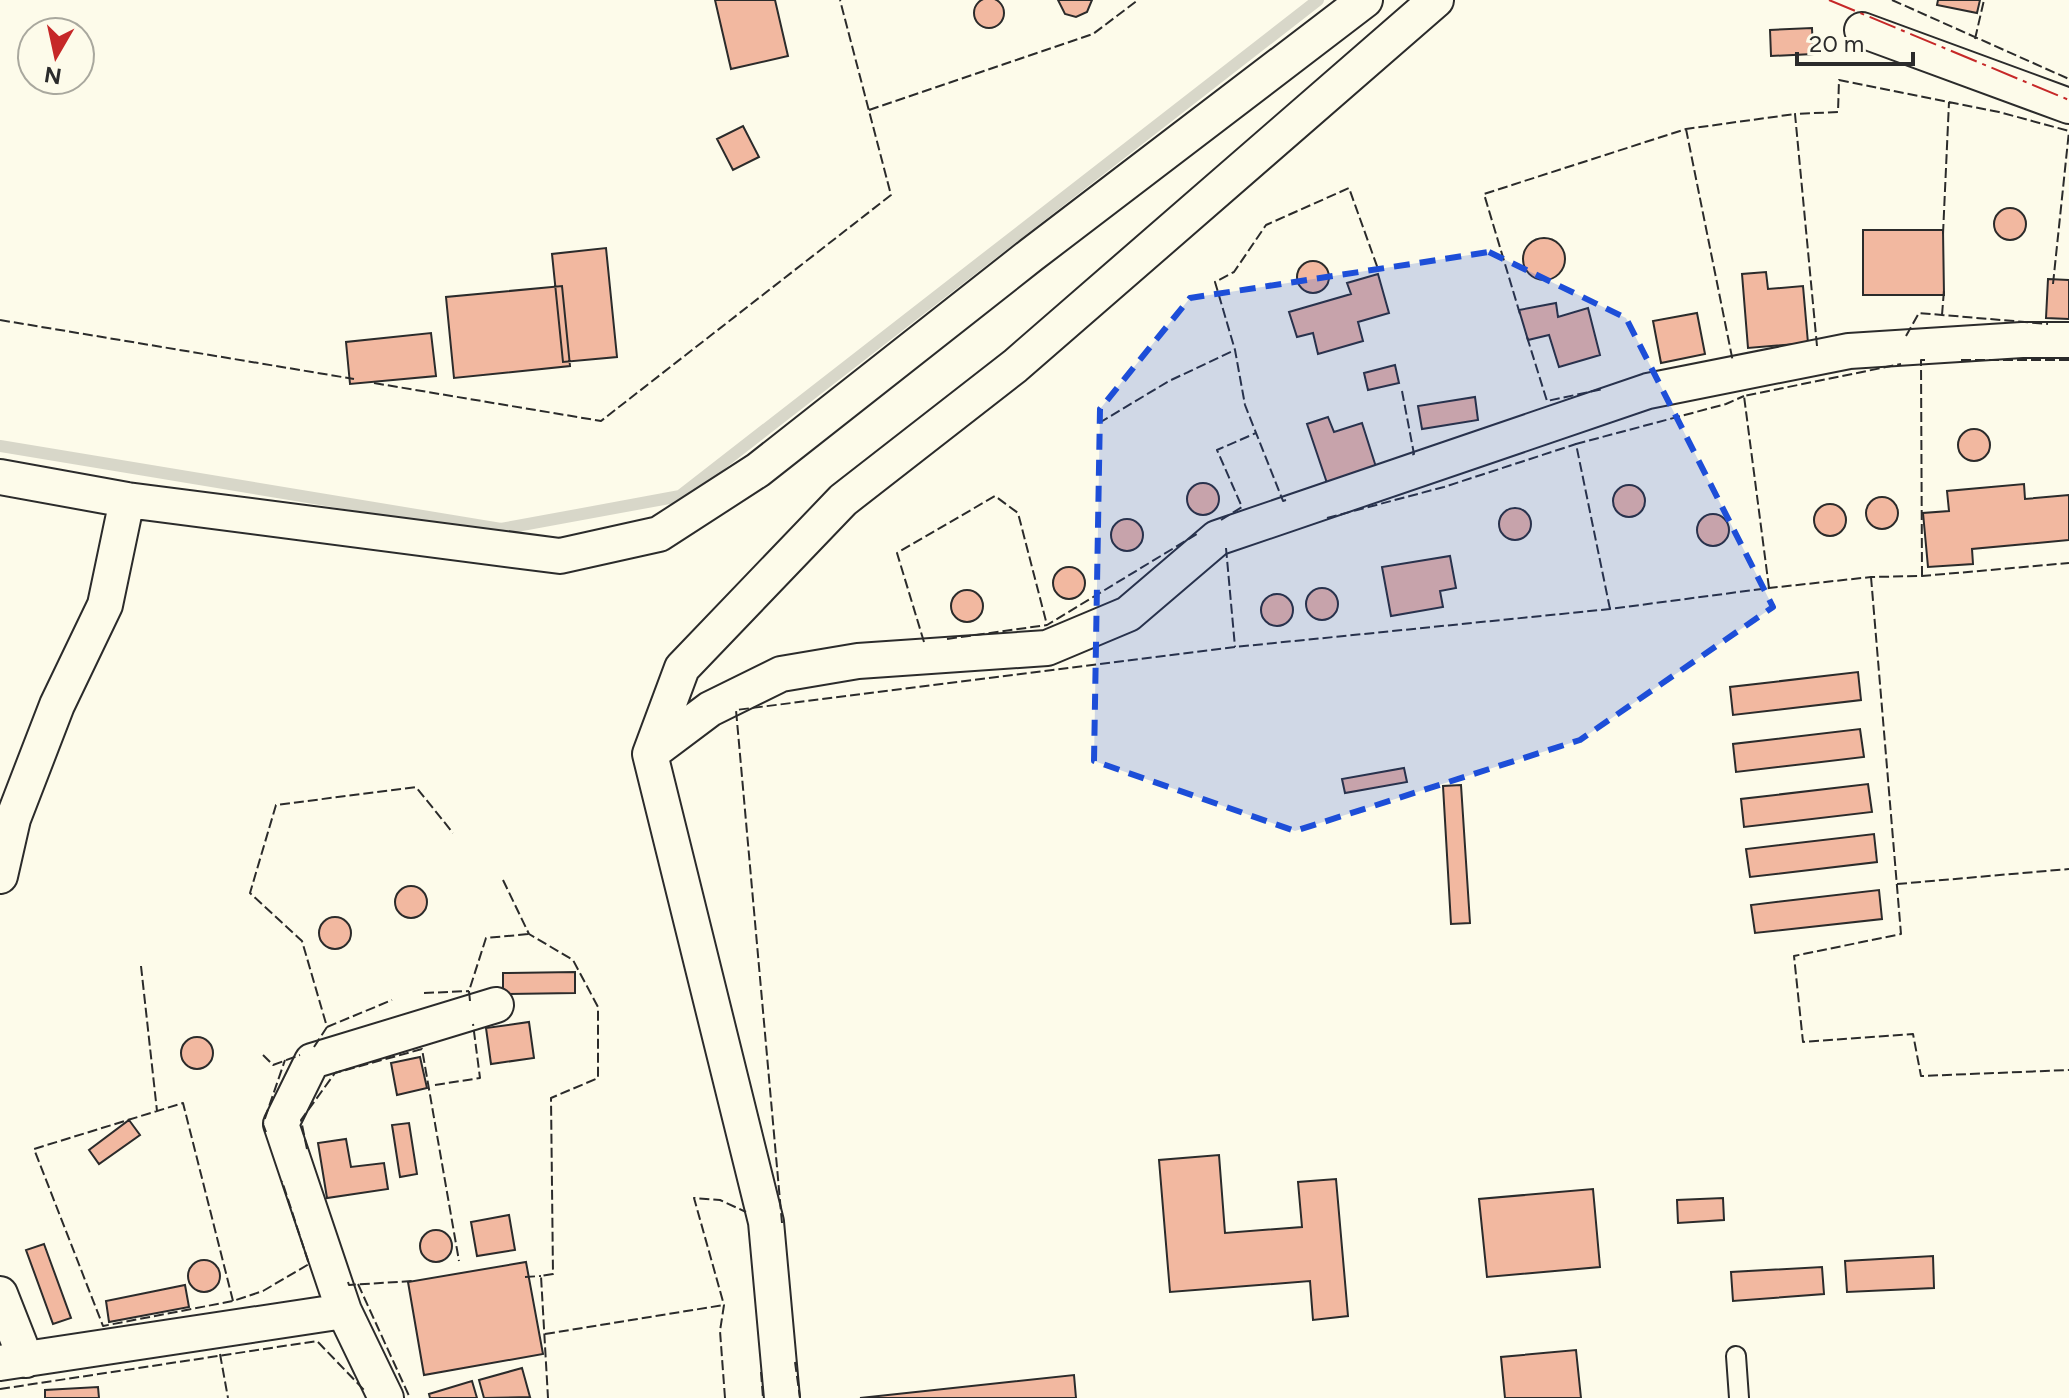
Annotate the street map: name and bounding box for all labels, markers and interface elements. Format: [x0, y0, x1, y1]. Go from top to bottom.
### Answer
north arrow [16, 16, 96, 96]
scale bar [1797, 16, 1913, 66]
text: 20 m [1809, 29, 1864, 58]
text: N [42, 61, 63, 90]

